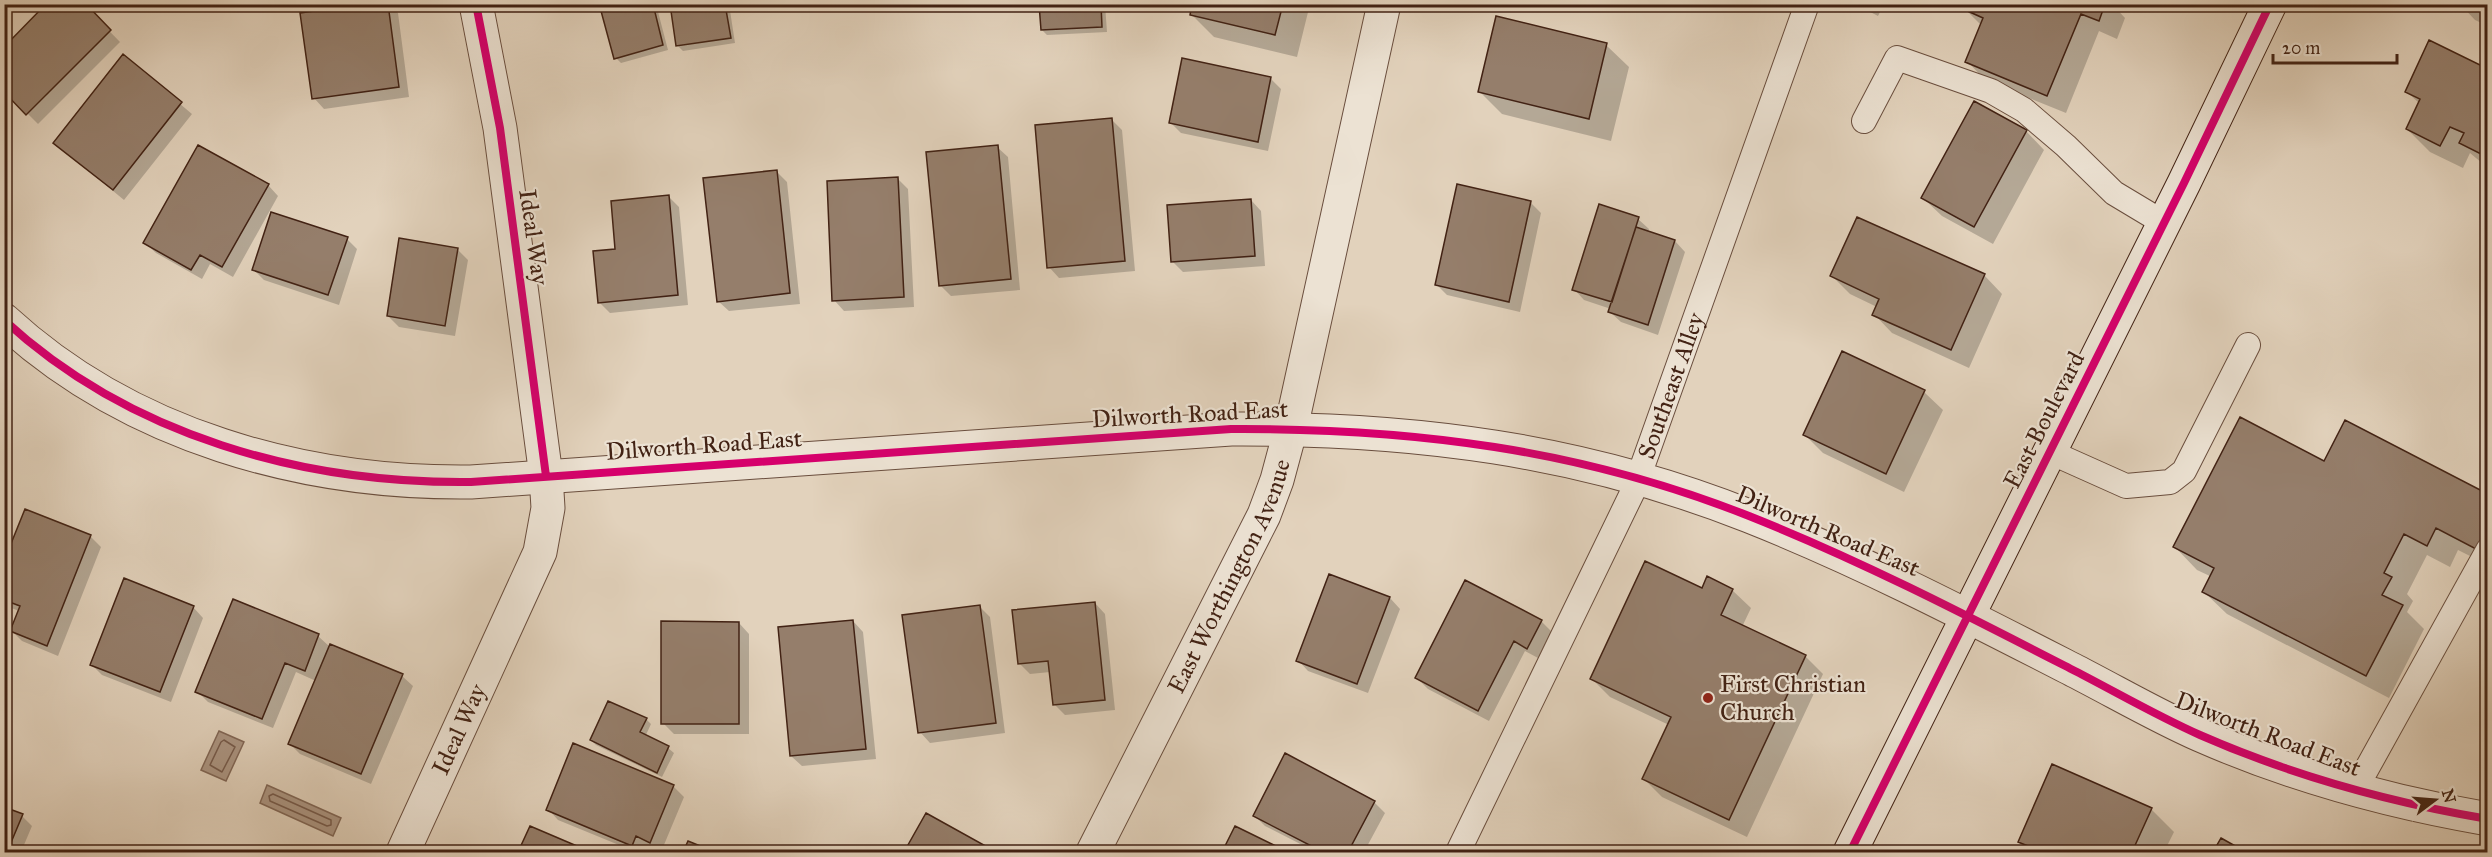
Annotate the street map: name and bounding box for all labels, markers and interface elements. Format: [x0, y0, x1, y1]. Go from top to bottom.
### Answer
scale bar [2273, 27, 2398, 65]
text: 20 m [2282, 37, 2320, 59]
street label: Ideal Way [512, 187, 556, 288]
street label: Southeast Alley [1631, 308, 1711, 463]
street label: East Boulevard [1997, 347, 2091, 493]
street label: Dilworth Road East [1091, 394, 1289, 434]
street label: Dilworth Road East [605, 423, 804, 467]
street label: East Worthington Avenue [1161, 456, 1297, 698]
street label: Dilworth Road East [1732, 479, 1925, 583]
place label: First Christian Church [1720, 669, 1866, 727]
street label: Ideal Way [425, 678, 493, 779]
street label: Dilworth Road East [2171, 685, 2366, 783]
marker: First Christian Church [1701, 691, 1715, 705]
north arrow [2405, 770, 2465, 830]
text: N [2438, 787, 2460, 806]

